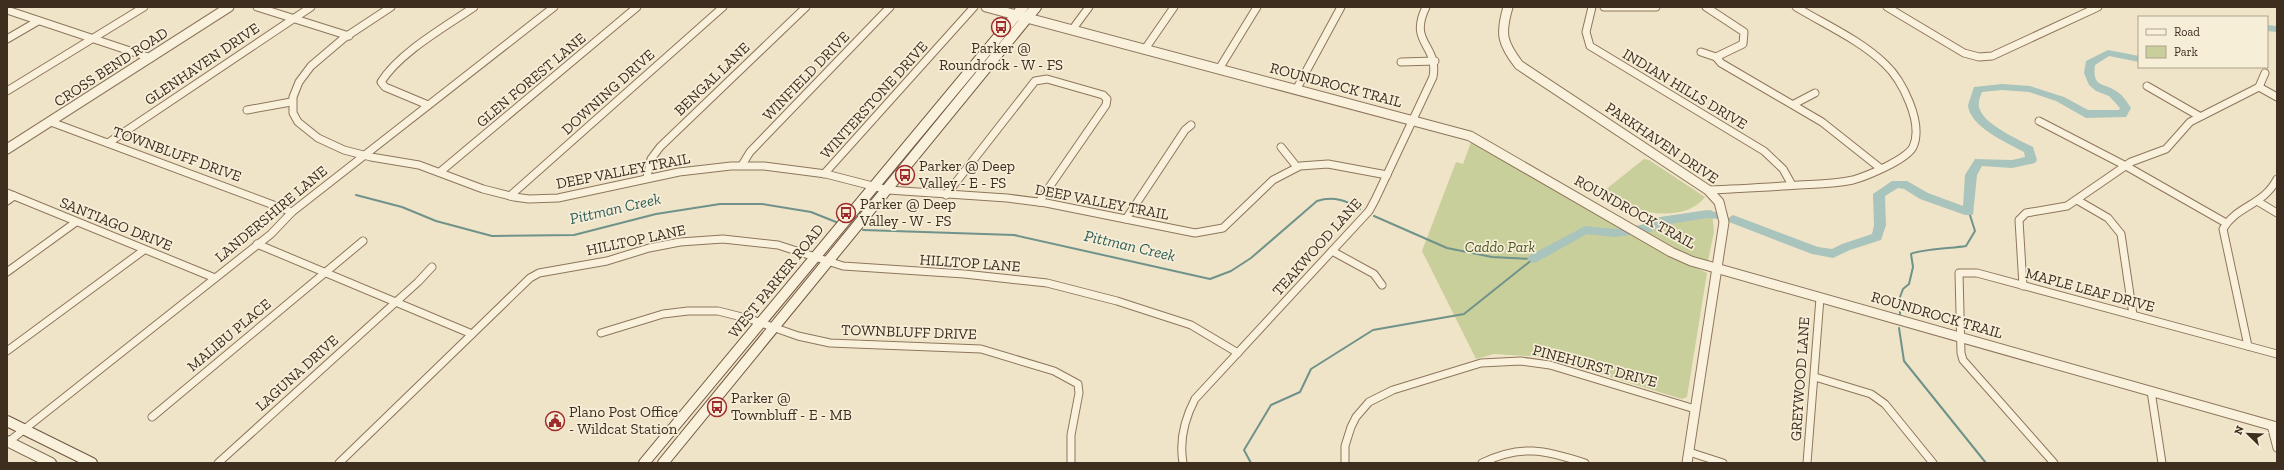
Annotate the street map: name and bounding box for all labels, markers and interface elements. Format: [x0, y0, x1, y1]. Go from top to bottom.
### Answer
bus stop icon: Parker @ Roundrock - W - FS [990, 16, 1012, 38]
legend [2138, 16, 2268, 68]
street label: GLENHAVEN DRIVE [141, 19, 263, 109]
street label: CROSS BEND ROAD [51, 23, 171, 111]
text: Road [2174, 25, 2200, 39]
street label: WINFIELD DRIVE [759, 28, 853, 124]
street label: GLEN FOREST LANE [473, 29, 589, 131]
street label: BENGAL LANE [671, 38, 754, 119]
street label: WINTERSTONE DRIVE [817, 38, 932, 162]
place label: Parker @ Roundrock - W - FS [939, 39, 1063, 74]
street label: DOWNING DRIVE [558, 45, 658, 138]
street label: INDIAN HILLS DRIVE [1619, 45, 1751, 133]
text: Park [2174, 45, 2199, 59]
street label: ROUNDROCK TRAIL [1268, 59, 1404, 111]
street label: PARKHAVEN DRIVE [1602, 98, 1722, 188]
street label: TOWNBLUFF DRIVE [110, 122, 244, 186]
street label: DEEP VALLEY TRAIL [555, 149, 691, 193]
place label: Parker @ Deep Valley - E - FS [918, 157, 1015, 192]
street label: LANDERSHIRE LANE [211, 162, 331, 266]
bus stop icon: Parker @ Deep Valley - E - FS [894, 164, 916, 186]
street label: ROUNDROCK TRAIL [1571, 171, 1699, 253]
street label: DEEP VALLEY TRAIL [1034, 180, 1170, 224]
water label: Pittman Creek [568, 189, 663, 228]
street label: SANTIAGO DRIVE [57, 193, 175, 255]
place label: Parker @ Deep Valley - W - FS [859, 195, 956, 230]
street label: TEAKWOOD LANE [1269, 195, 1365, 299]
bus stop icon: Parker @ Deep Valley - W - FS [835, 202, 857, 224]
street label: WEST PARKER ROAD [725, 220, 827, 342]
street label: HILLTOP LANE [585, 221, 687, 259]
water label: Pittman Creek [1082, 226, 1177, 265]
park label: Caddo Park [1465, 238, 1536, 256]
street label: HILLTOP LANE [919, 250, 1021, 276]
street label: MAPLE LEAF DRIVE [2023, 264, 2157, 316]
street label: ROUNDROCK TRAIL [1869, 288, 2005, 342]
street label: MALIBU PLACE [184, 295, 275, 375]
street label: GREYWOOD LANE [1787, 316, 1813, 442]
street label: TOWNBLUFF DRIVE [841, 321, 977, 343]
street label: LAGUNA DRIVE [252, 331, 342, 415]
street label: PINEHURST DRIVE [1531, 341, 1659, 391]
place label: Parker @ Townbluff - E - MB [731, 389, 852, 424]
bus stop icon: Parker @ Townbluff - E - MB [706, 396, 728, 418]
place label: Plano Post Office - Wildcat Station [569, 403, 678, 438]
public building icon: Plano Post Office - Wildcat Station [544, 410, 566, 432]
north arrow [2228, 414, 2268, 454]
text: N [2232, 423, 2247, 437]

